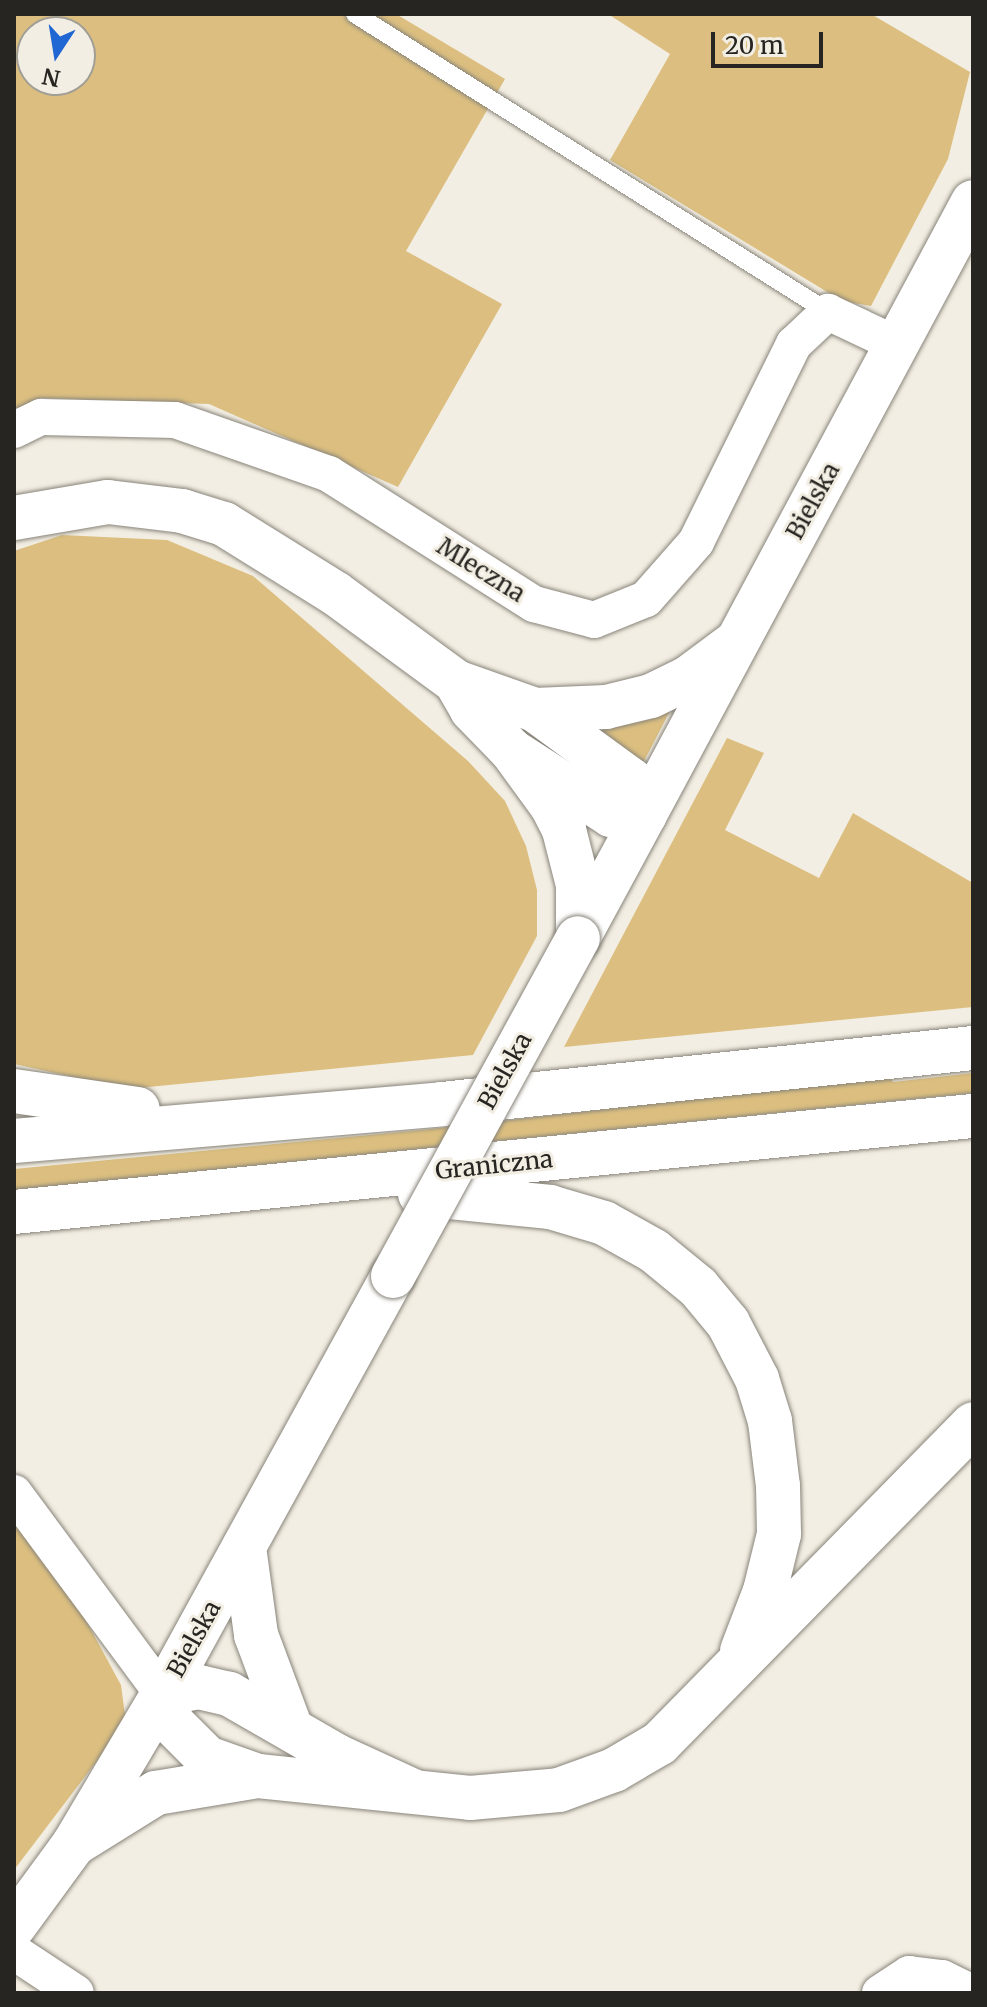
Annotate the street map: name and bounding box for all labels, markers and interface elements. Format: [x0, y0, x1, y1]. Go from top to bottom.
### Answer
north arrow [16, 16, 96, 96]
scale bar [715, 16, 827, 66]
text: 20 m [725, 30, 784, 61]
text: N [40, 62, 63, 93]
street label: Bielska [780, 458, 846, 544]
street label: Mleczna [432, 532, 530, 608]
street label: Bielska [472, 1028, 538, 1114]
street label: Graniczna [434, 1145, 554, 1185]
street label: Bielska [161, 1596, 227, 1682]

